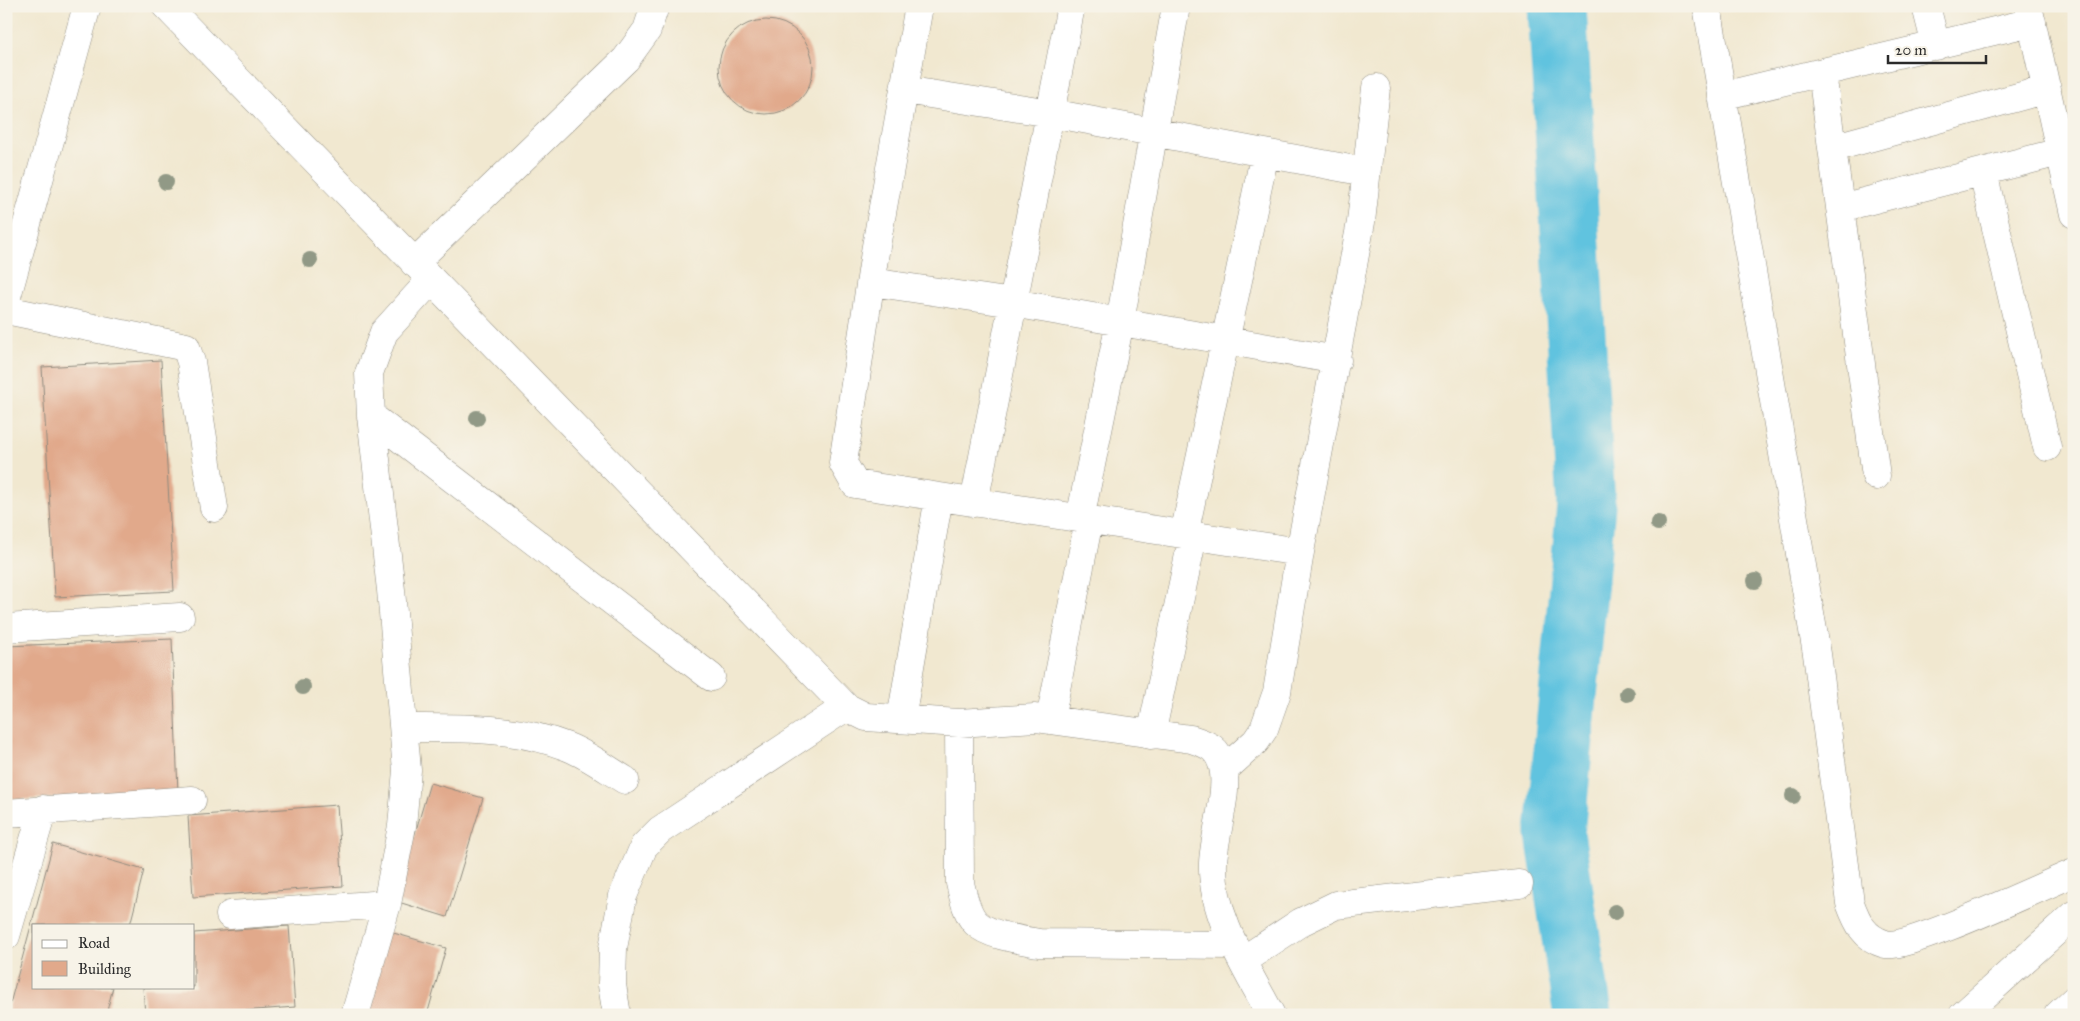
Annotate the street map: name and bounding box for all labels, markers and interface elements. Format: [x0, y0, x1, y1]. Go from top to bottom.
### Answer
scale bar [1888, 32, 1985, 64]
text: 20 m [1895, 41, 1927, 59]
legend [32, 924, 195, 988]
text: Road [78, 934, 110, 952]
text: Building [78, 960, 132, 978]

